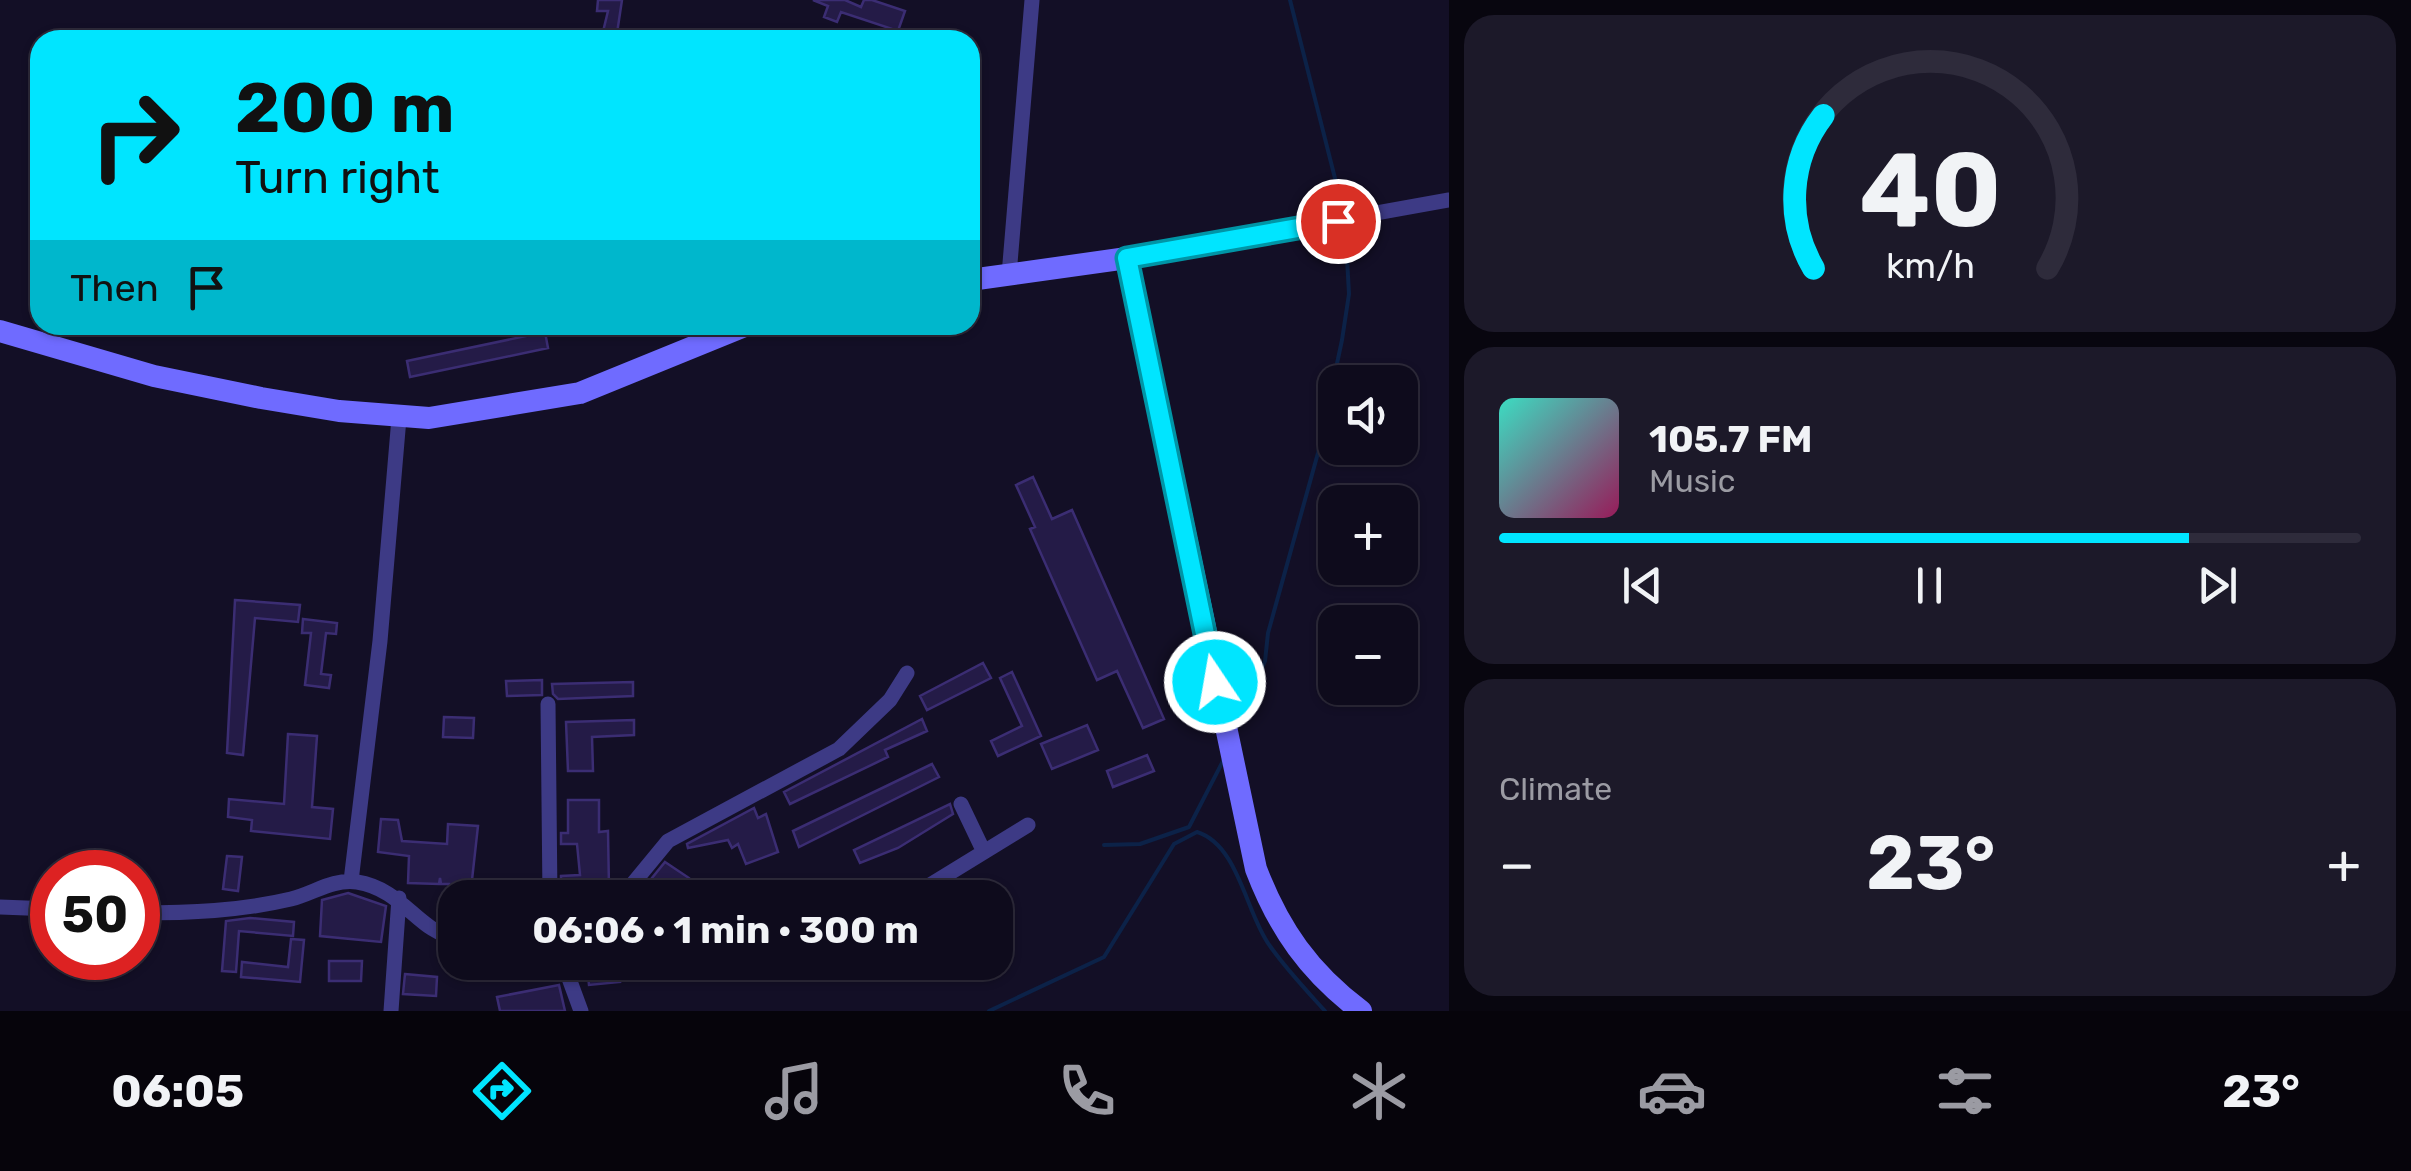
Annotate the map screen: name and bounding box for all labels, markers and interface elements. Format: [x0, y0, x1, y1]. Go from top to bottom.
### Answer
text: 200 m [235, 67, 455, 150]
icon: right [70, 70, 200, 200]
text: 40 [1859, 129, 2001, 252]
text: Turn right [235, 151, 439, 204]
pin [1296, 179, 1381, 264]
icon: arrive [1311, 194, 1366, 249]
text: km/h [1885, 245, 1975, 287]
icon: arrive [179, 260, 234, 315]
text: Then [70, 265, 159, 311]
map controls [1318, 365, 1418, 705]
button: sound [1318, 365, 1418, 465]
text: 105.7 FM [1649, 416, 1813, 462]
text: Music [1649, 462, 1735, 500]
button: + [1318, 485, 1418, 585]
icon: previous [1615, 558, 1670, 613]
icon: pause [1902, 558, 1957, 613]
icon: next [2190, 558, 2245, 613]
button: − [1318, 605, 1418, 705]
position arrow [1163, 630, 1267, 734]
text: Climate [1499, 770, 1612, 808]
text: 23° [1866, 819, 1995, 908]
text: − [1499, 832, 1535, 897]
text: + [2327, 832, 2361, 897]
speed limit sign: 50 [30, 850, 160, 980]
text: 06:06 · 1 min · 300 m [532, 907, 919, 953]
icon: directions [467, 1056, 537, 1126]
icon: music [759, 1056, 829, 1126]
icon: phone [1052, 1056, 1122, 1126]
icon: climate [1344, 1056, 1414, 1126]
icon: car [1637, 1056, 1707, 1126]
icon: filters [1930, 1056, 2000, 1126]
text: 06:05 [111, 1065, 244, 1118]
text: 23° [2222, 1065, 2300, 1118]

